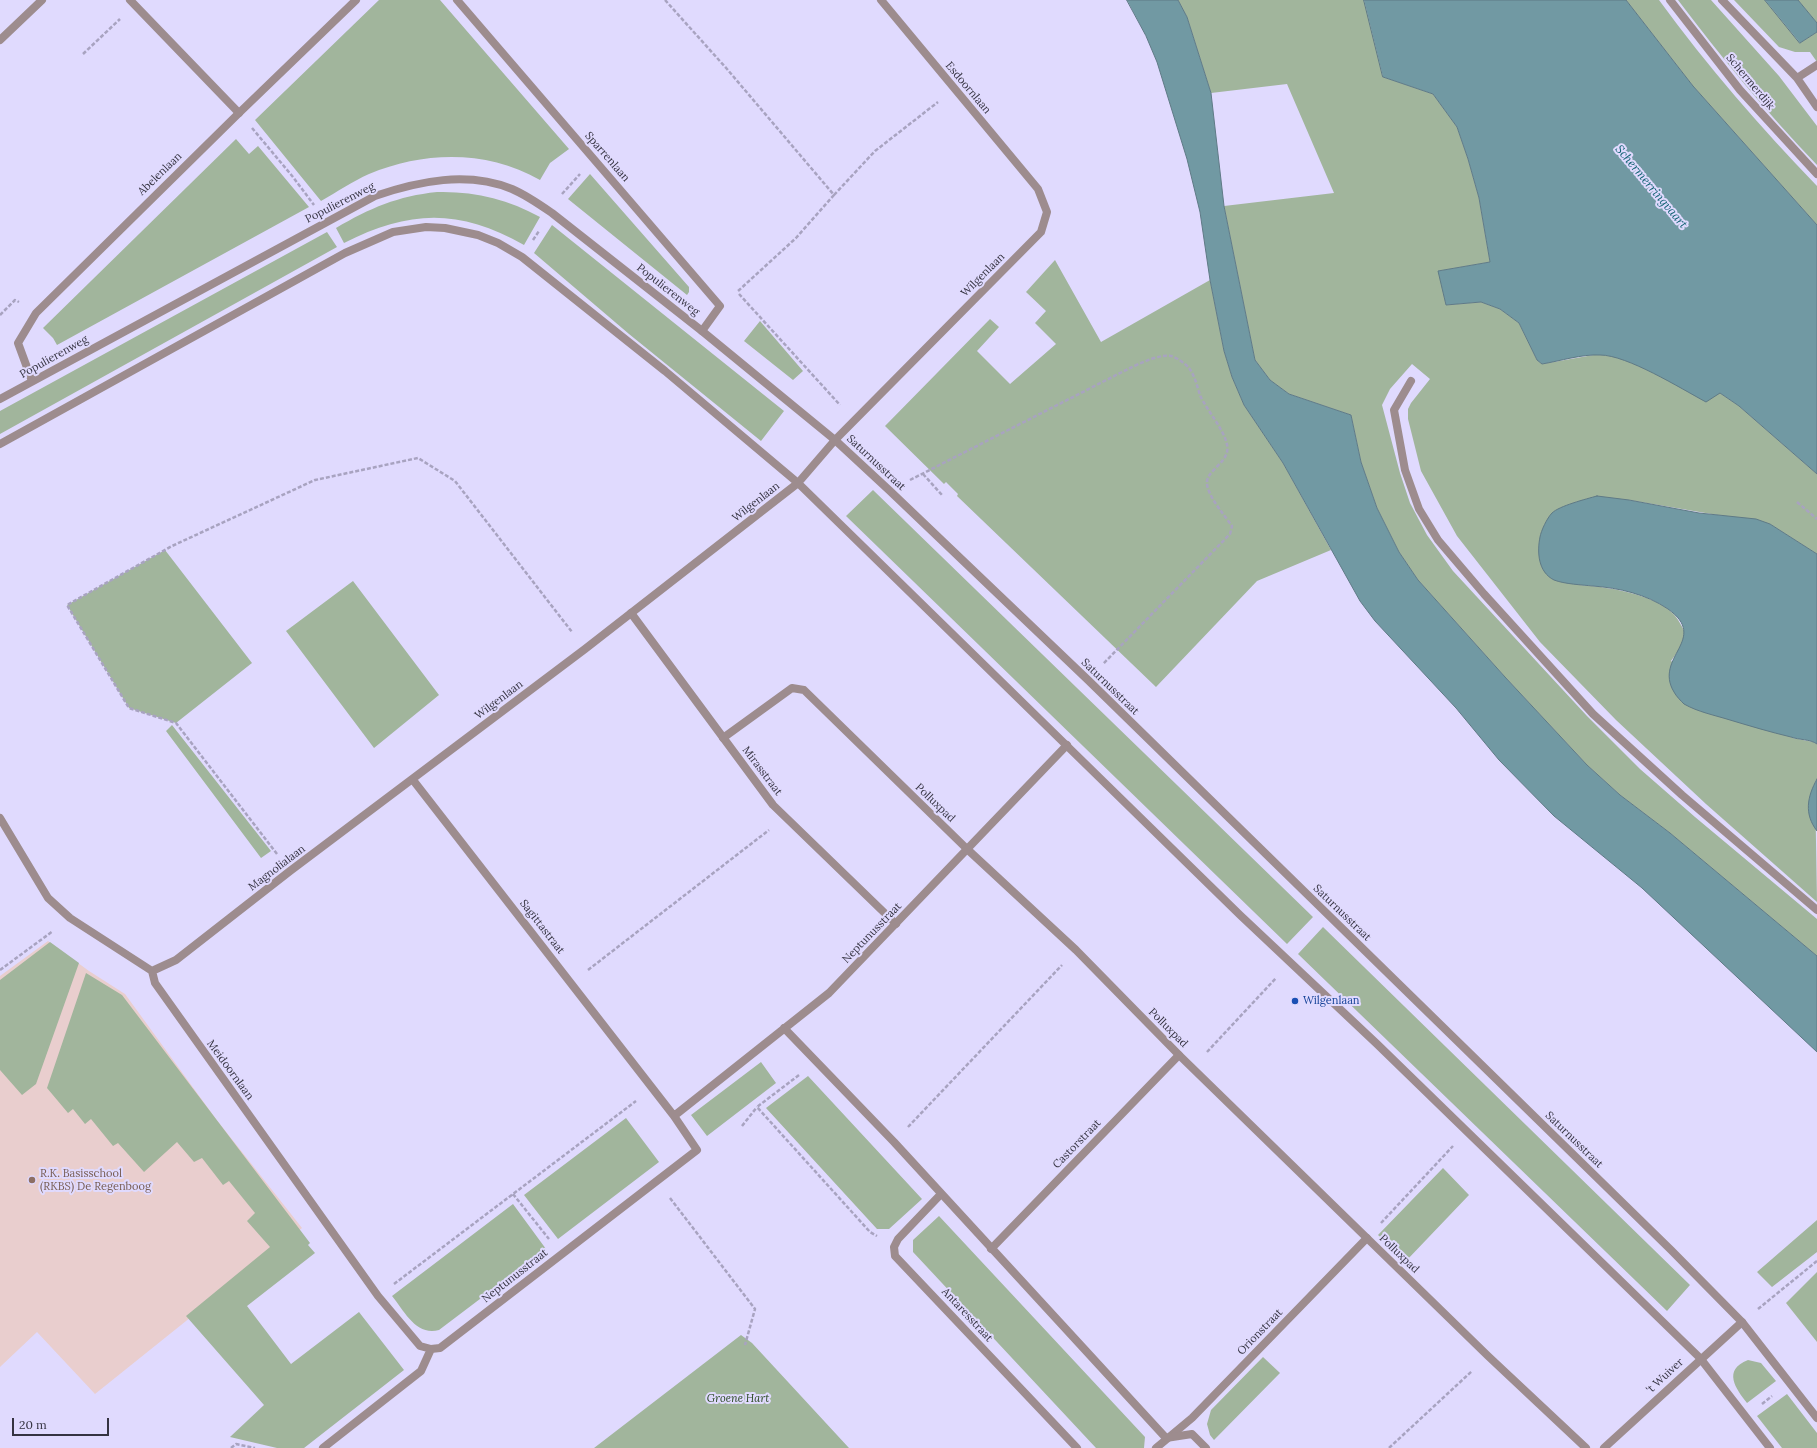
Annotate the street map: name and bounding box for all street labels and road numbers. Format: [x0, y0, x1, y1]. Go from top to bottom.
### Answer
street label: Schermerdijk [1723, 52, 1777, 112]
street label: Esdoornlaan [942, 59, 994, 117]
street label: Sparrenlaan [582, 129, 632, 185]
street label: Abelenlaan [135, 150, 185, 198]
street label: Populierenweg [303, 180, 377, 226]
street label: Wilgenlaan [958, 250, 1008, 300]
street label: Populierenweg [634, 261, 702, 319]
street label: Populierenweg [18, 333, 90, 381]
street label: Saturnusstraat [844, 432, 908, 494]
street label: Wilgenlaan [730, 479, 782, 525]
street label: Saturnusstraat [1078, 656, 1142, 718]
street label: Wilgenlaan [472, 678, 526, 722]
street label: Mirasstraat [739, 744, 785, 798]
street label: Polluxpad [912, 781, 958, 825]
street label: Magnolialaan [246, 842, 308, 894]
street label: Saturnusstraat [1310, 882, 1374, 944]
street label: Sagittastraat [517, 897, 567, 957]
street label: Neptunusstraat [840, 900, 904, 966]
street label: Polluxpad [1146, 1006, 1190, 1050]
street label: Meidoornlaan [204, 1037, 256, 1103]
street label: Saturnusstraat [1542, 1109, 1606, 1171]
street label: Castorstraat [1050, 1117, 1104, 1171]
street label: Polluxpad [1376, 1232, 1422, 1276]
street label: Neptunusstraat [480, 1246, 550, 1306]
street label: Antaresstraat [939, 1285, 995, 1345]
street label: Orionstraat [1235, 1306, 1285, 1358]
street label: 't Wuiver [1644, 1356, 1686, 1396]

